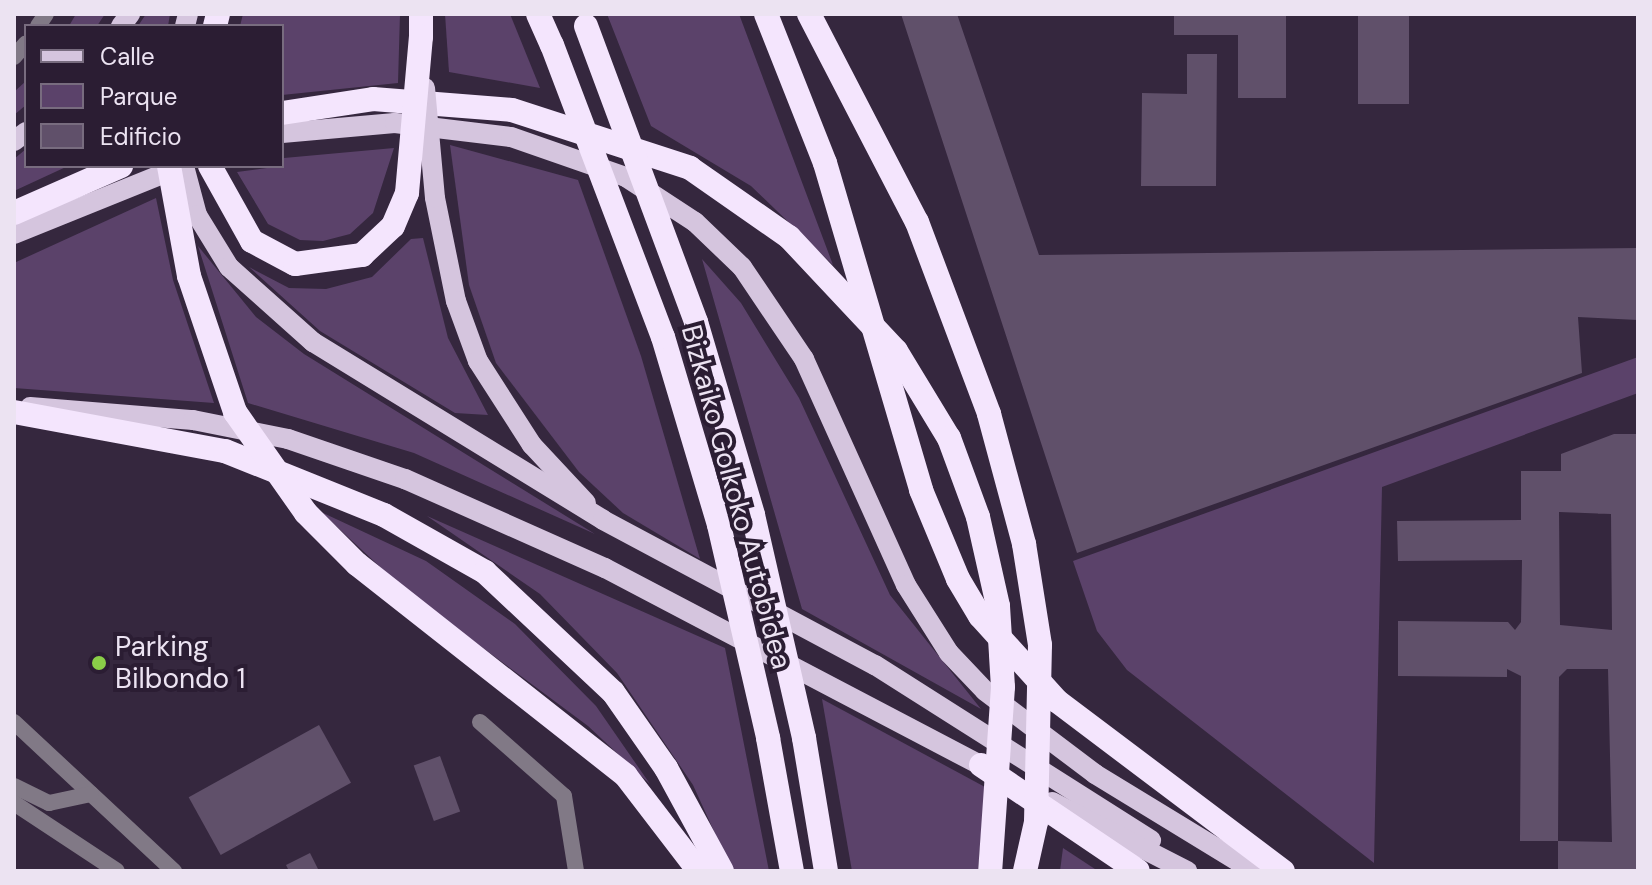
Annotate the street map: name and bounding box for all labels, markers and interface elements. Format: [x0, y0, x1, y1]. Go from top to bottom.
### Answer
legend [24, 24, 284, 168]
text: Calle [100, 41, 155, 72]
text: Parque [100, 81, 177, 112]
text: Edificio [100, 121, 182, 152]
street label: Bizkaiko Golkoko Autobidea [674, 321, 798, 673]
place label: Parking Bilbondo 1 [115, 630, 245, 696]
marker: Parking Bilbondo 1 [90, 654, 108, 672]

